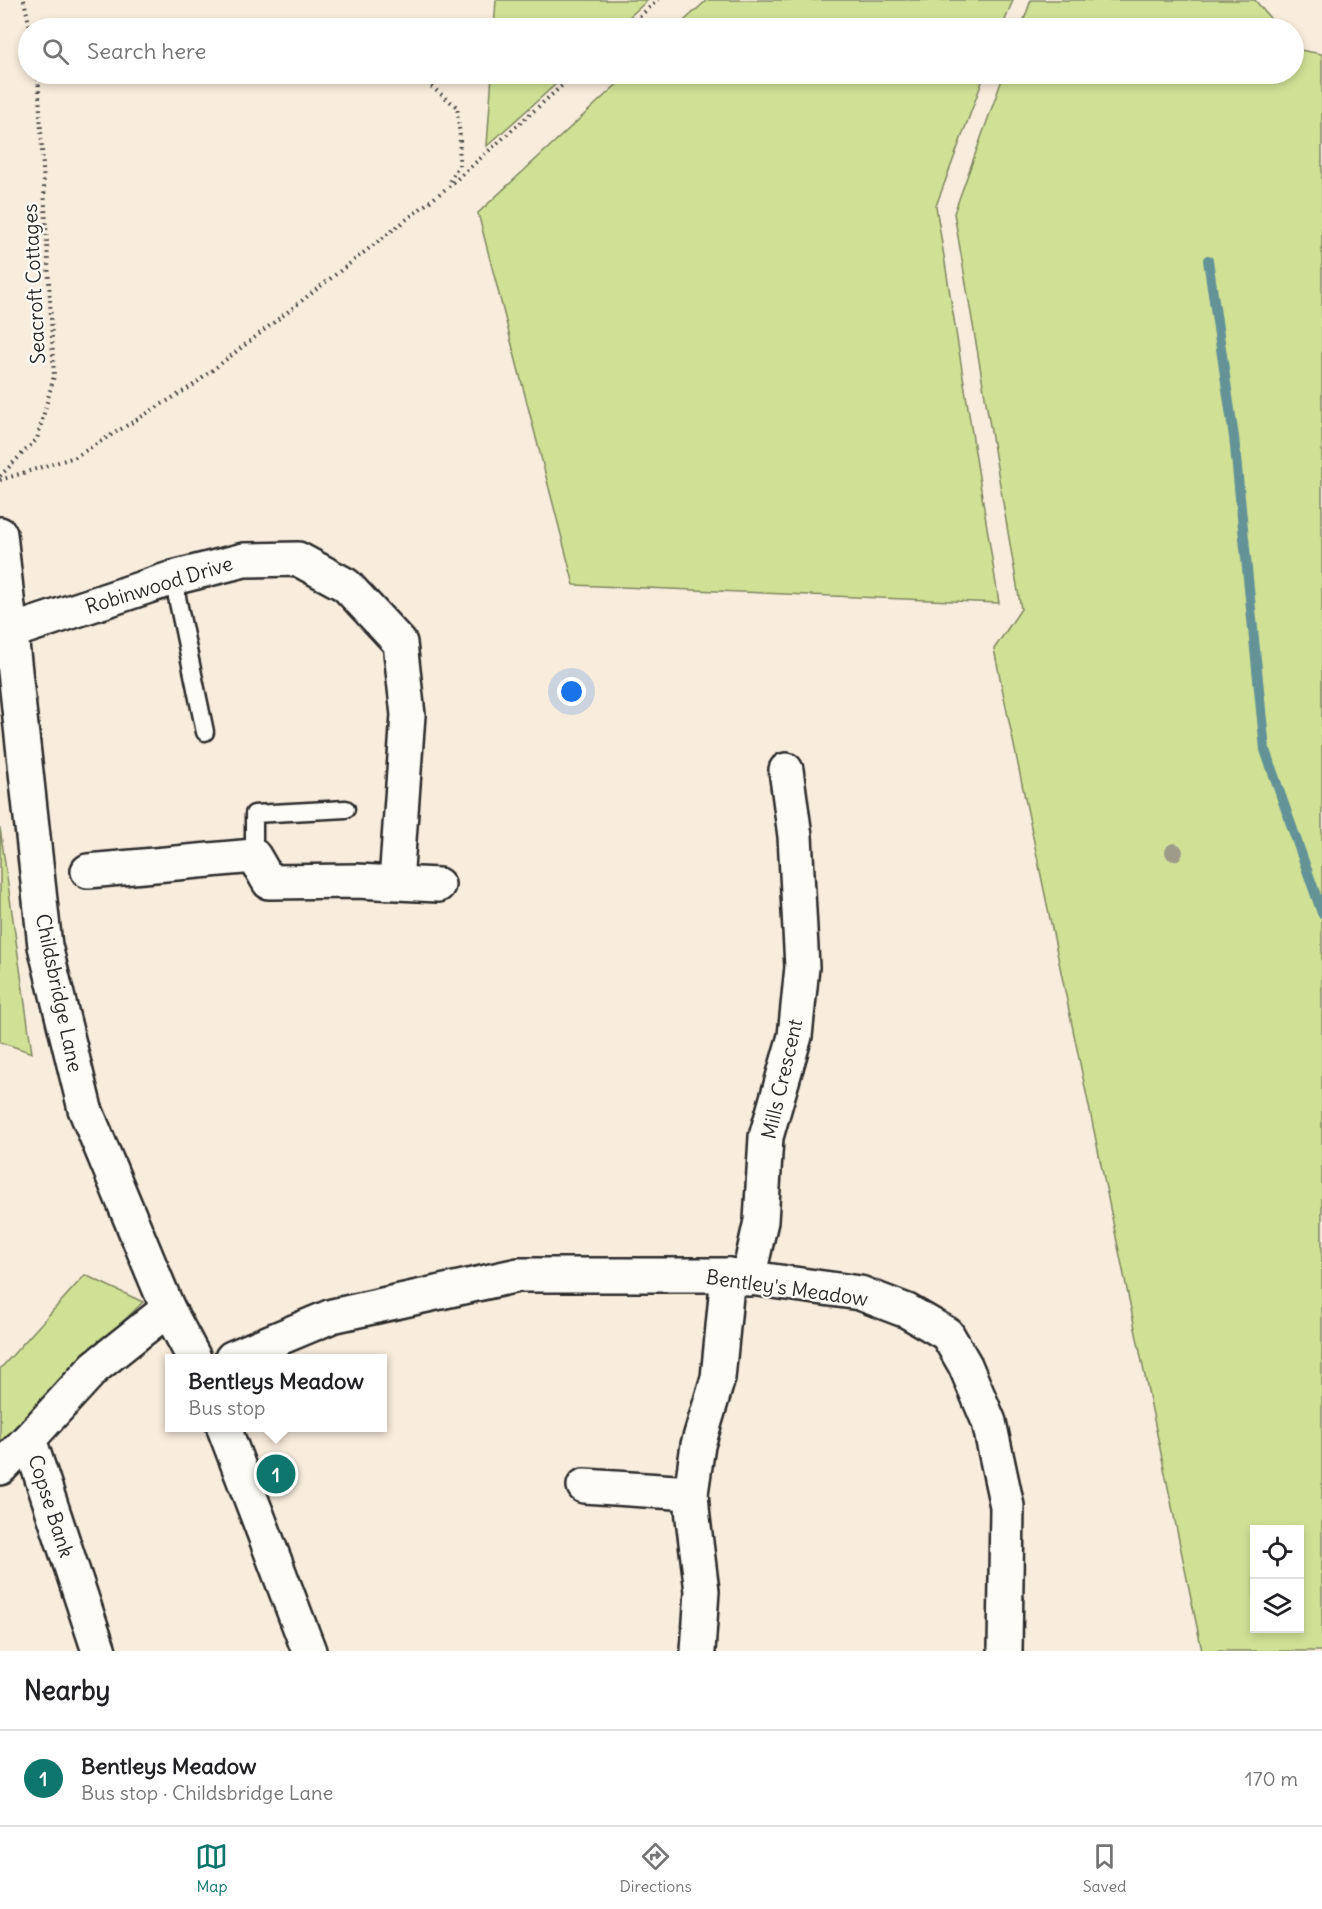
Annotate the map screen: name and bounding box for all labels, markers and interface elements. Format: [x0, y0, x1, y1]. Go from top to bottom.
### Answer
search box [18, 18, 1304, 84]
icon: search [39, 35, 72, 68]
text: Search here [87, 37, 206, 65]
street label: Seacroft Cottages [17, 203, 50, 365]
street label: Robinwood Drive [82, 550, 236, 619]
your location [557, 677, 586, 706]
street label: Childsbridge Lane [31, 911, 88, 1074]
street label: Mills Crescent [756, 1016, 808, 1141]
street label: Bentley's Meadow [705, 1264, 870, 1311]
popup [165, 1354, 387, 1432]
text: Bentleys Meadow [188, 1367, 364, 1395]
text: Bus stop [188, 1395, 265, 1420]
street label: Copse Bank [23, 1451, 80, 1560]
pin: 1 [256, 1452, 296, 1496]
map controls [1250, 1525, 1304, 1633]
button: locate [1250, 1525, 1304, 1579]
button: layers [1250, 1579, 1304, 1633]
text: Nearby [24, 1674, 110, 1707]
text: Bentleys Meadow [81, 1752, 256, 1780]
text: 1 [40, 1766, 47, 1791]
text: 170 m [1245, 1766, 1298, 1791]
text: Bus stop · Childsbridge Lane [81, 1780, 333, 1805]
tab: Map [195, 1840, 228, 1896]
tab: Directions [619, 1840, 692, 1896]
tab: Saved [1083, 1840, 1127, 1896]

